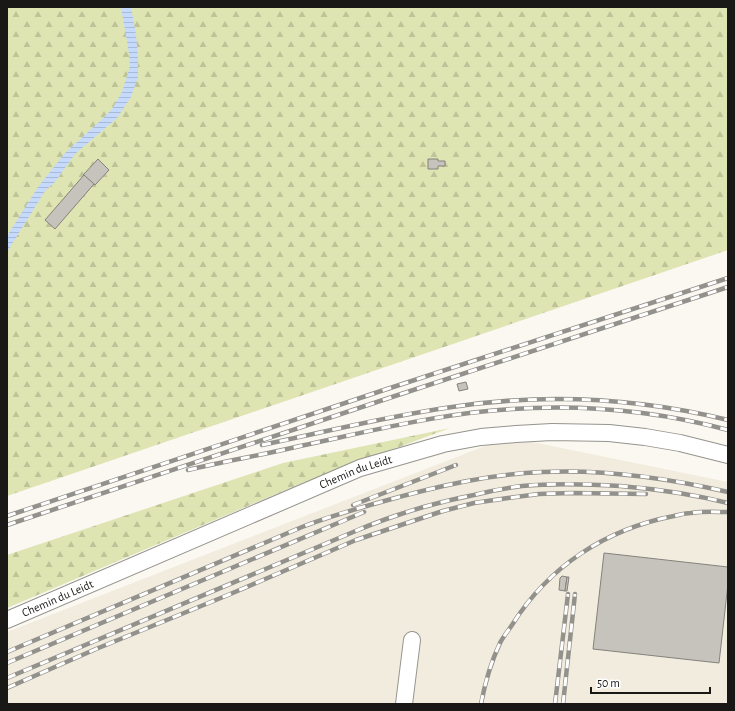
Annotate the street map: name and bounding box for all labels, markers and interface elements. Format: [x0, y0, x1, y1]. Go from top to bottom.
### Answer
street label: Chemin du Leidt [318, 453, 393, 491]
street label: Chemin du Leidt [20, 578, 95, 619]
scale bar [591, 669, 710, 695]
text: 50 m [597, 677, 620, 689]

